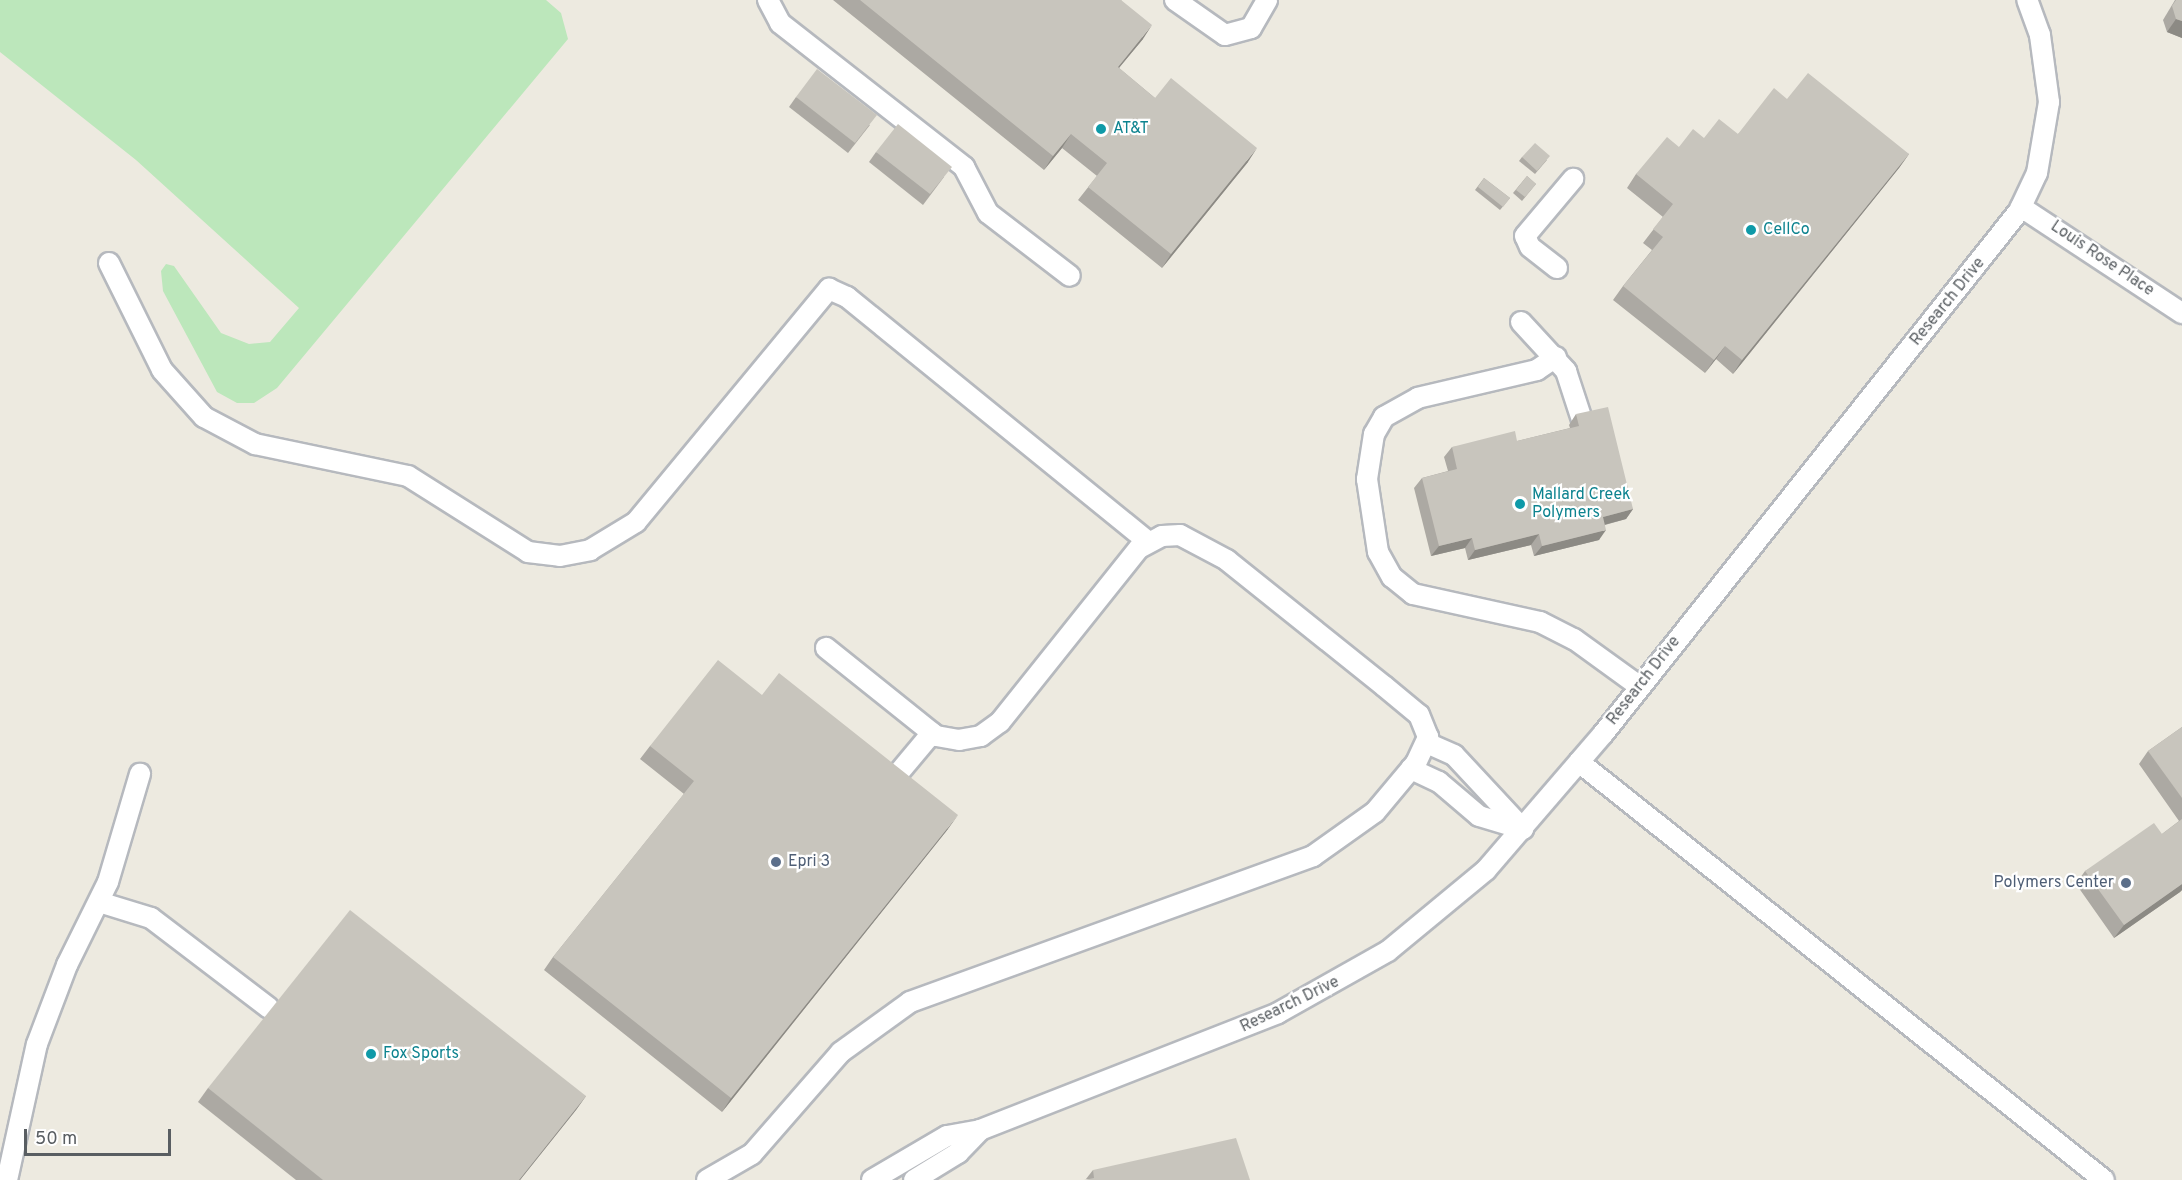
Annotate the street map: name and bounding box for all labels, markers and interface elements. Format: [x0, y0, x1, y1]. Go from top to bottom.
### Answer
place label: AT&T [1113, 119, 1149, 139]
marker: AT&T [1094, 122, 1108, 136]
street label: Louis Rose Place [2047, 217, 2157, 301]
place label: CellCo [1763, 220, 1810, 240]
marker: CellCo [1744, 223, 1758, 237]
street label: Research Drive [1907, 254, 1989, 350]
place label: Mallard Creek Polymers [1532, 485, 1631, 523]
marker: Mallard Creek Polymers [1513, 497, 1527, 511]
street label: Research Drive [1603, 633, 1685, 729]
place label: Epri 3 [788, 852, 830, 872]
marker: Epri 3 [769, 855, 783, 869]
place label: Polymers Center [1993, 873, 2114, 893]
marker: Polymers Center [2119, 876, 2133, 890]
street label: Research Drive [1237, 973, 1343, 1037]
place label: Fox Sports [383, 1044, 459, 1064]
marker: Fox Sports [364, 1047, 378, 1061]
scale bar [27, 1117, 174, 1155]
text: 50 m [35, 1128, 77, 1151]

